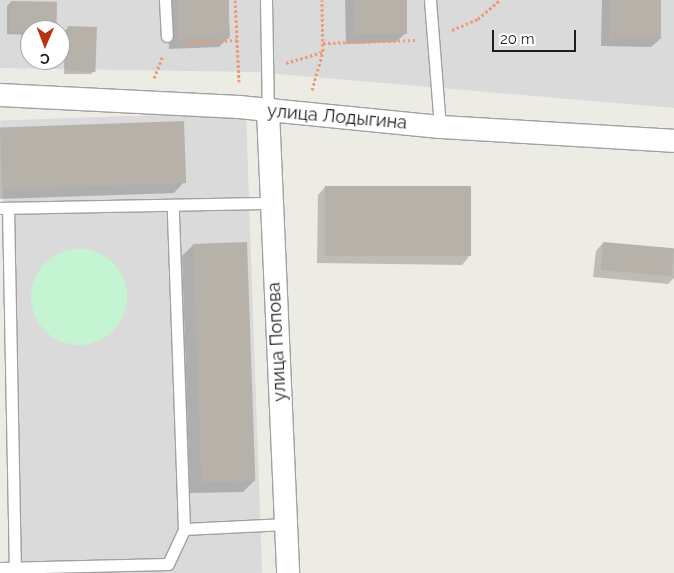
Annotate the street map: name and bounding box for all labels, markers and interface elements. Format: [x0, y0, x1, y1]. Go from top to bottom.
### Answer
north arrow [20, 20, 70, 70]
scale bar [494, 20, 578, 52]
text: 20 m [500, 30, 535, 48]
text: С [40, 51, 50, 67]
street label: улица Лодыгина [266, 100, 408, 134]
street label: улица Попова [263, 282, 291, 402]

